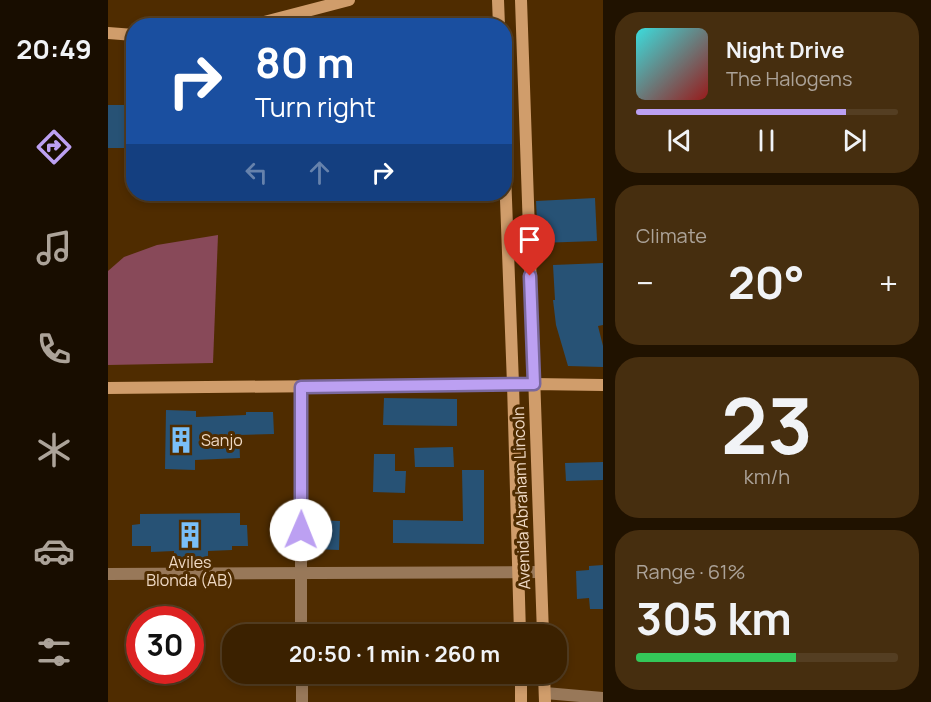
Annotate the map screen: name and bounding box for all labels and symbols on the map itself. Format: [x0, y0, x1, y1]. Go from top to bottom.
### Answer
pin [504, 214, 555, 276]
street label: Avenida Abraham Lincoln [507, 406, 535, 590]
building icon: Sanjo [166, 425, 196, 455]
place label: Sanjo [201, 429, 243, 451]
position arrow [269, 498, 333, 562]
building icon: Aviles Blonda (AB) [175, 520, 205, 550]
place label: Aviles Blonda (AB) [146, 551, 234, 591]
speed limit sign: 30 [126, 606, 204, 684]

